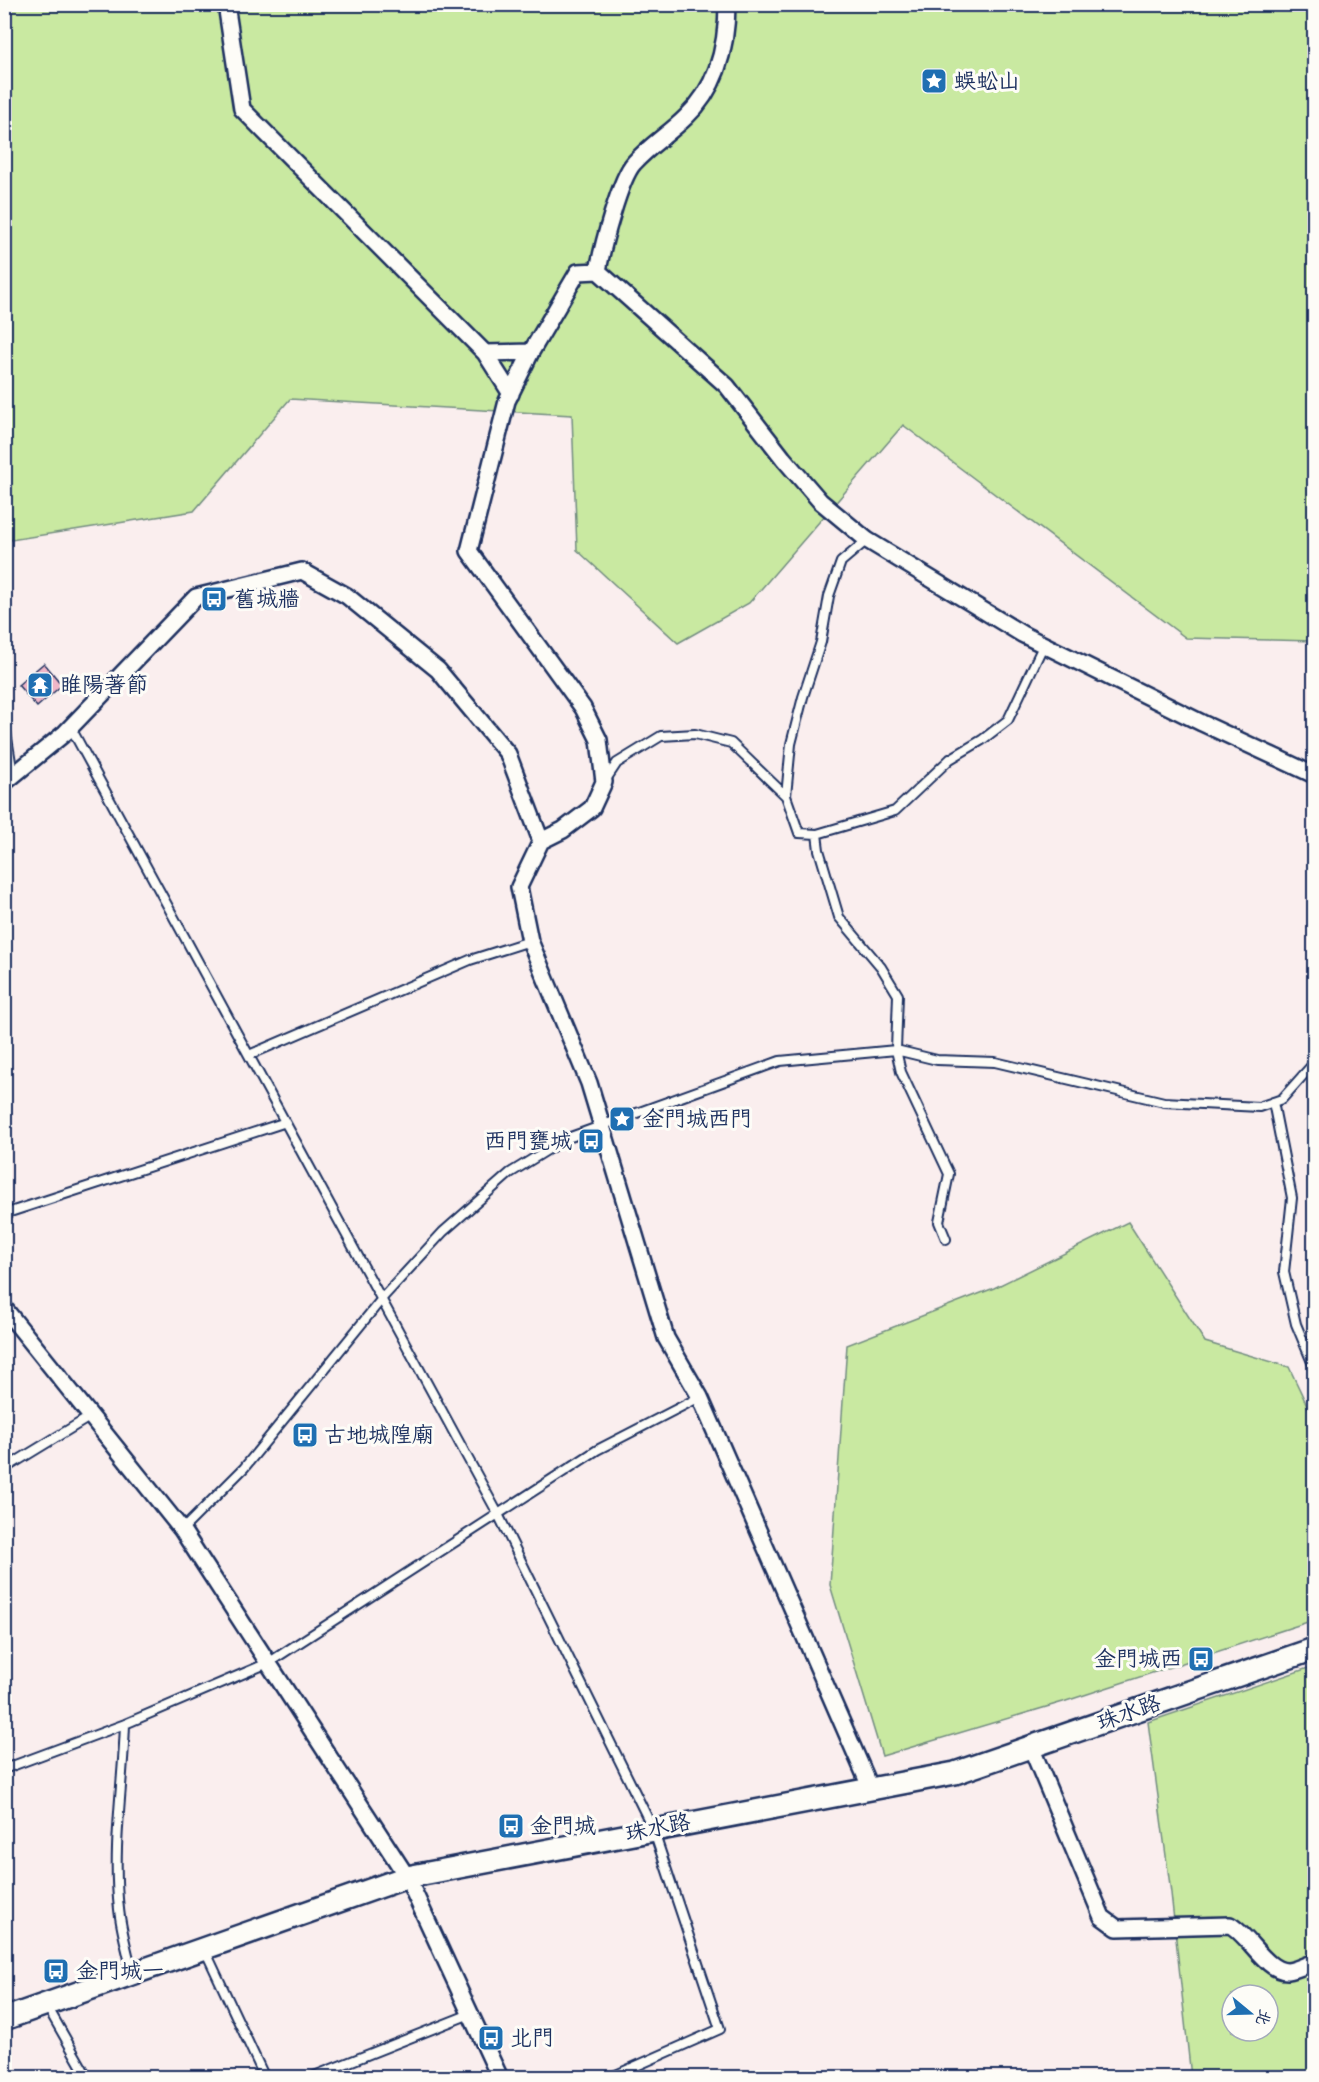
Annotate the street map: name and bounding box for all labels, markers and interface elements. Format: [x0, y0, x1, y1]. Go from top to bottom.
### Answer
place icon: 蜈蚣山 [919, 66, 949, 96]
place label: 蜈蚣山 [954, 66, 1020, 97]
bus stop icon: 舊城牆 [199, 584, 229, 614]
place label: 舊城牆 [234, 584, 300, 615]
temple icon: 睢陽著節 [25, 670, 55, 700]
place label: 睢陽著節 [60, 670, 148, 701]
place icon: 金門城西門 [607, 1104, 637, 1134]
place label: 金門城西門 [642, 1104, 752, 1135]
place label: 西門甕城 [484, 1126, 572, 1157]
bus stop icon: 西門甕城 [576, 1126, 606, 1156]
bus stop icon: 古地城隍廟 [290, 1420, 320, 1450]
place label: 古地城隍廟 [324, 1420, 434, 1451]
place label: 金門城西 [1094, 1644, 1182, 1675]
bus stop icon: 金門城西 [1186, 1644, 1216, 1674]
street label: 珠水路 [1093, 1688, 1165, 1738]
street label: 珠水路 [623, 1806, 693, 1850]
bus stop icon: 金門城 [496, 1811, 526, 1841]
place label: 金門城 [530, 1811, 596, 1842]
bus stop icon: 金門城一 [41, 1956, 71, 1986]
place label: 金門城一 [76, 1956, 164, 1987]
north arrow [1220, 1983, 1280, 2043]
text: 北 [1250, 2006, 1276, 2029]
bus stop icon: 北門 [476, 2023, 506, 2053]
place label: 北門 [510, 2023, 554, 2054]

